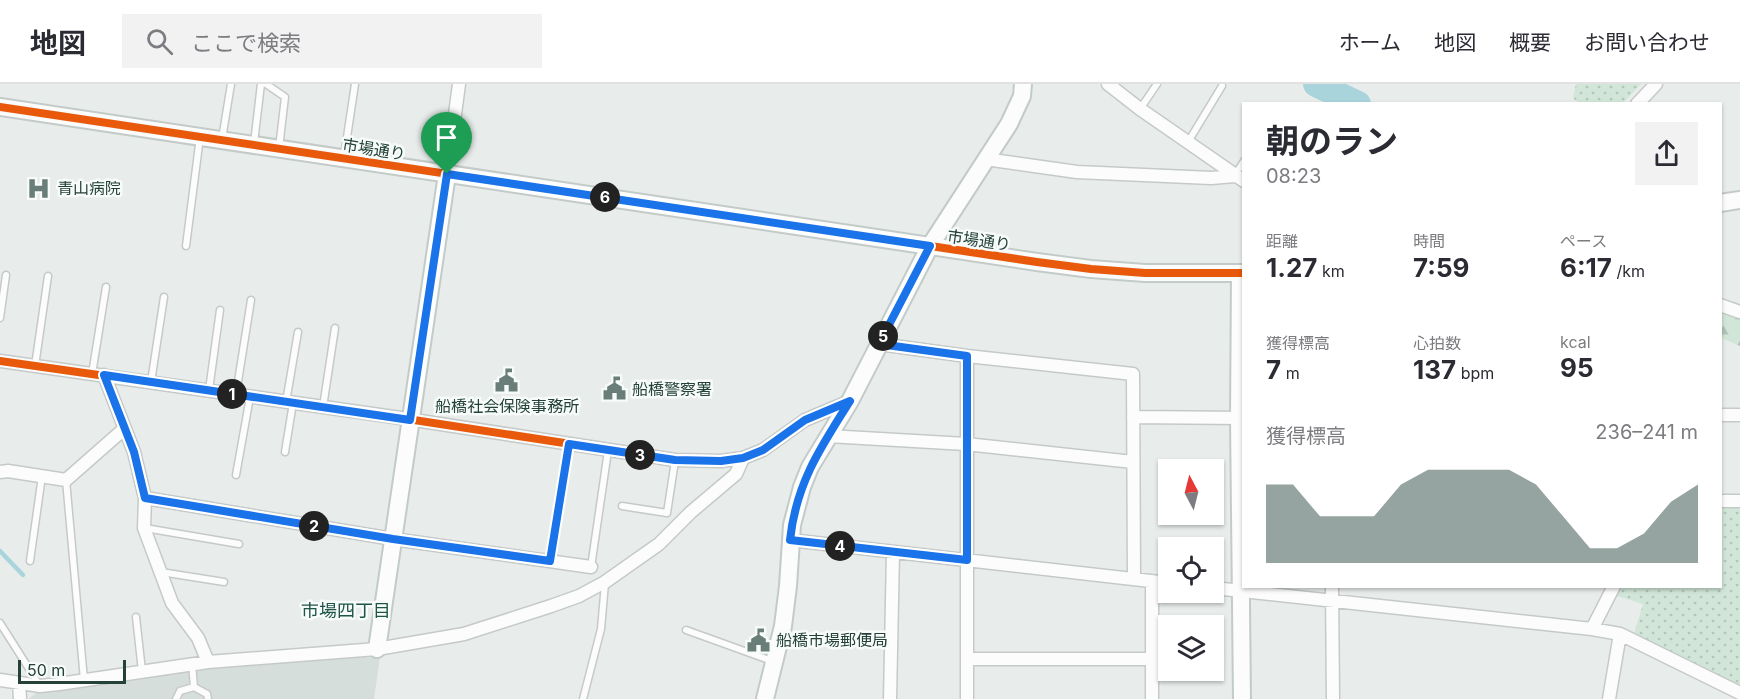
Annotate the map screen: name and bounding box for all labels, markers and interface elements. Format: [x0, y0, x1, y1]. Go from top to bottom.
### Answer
search box [122, 14, 542, 68]
icon: search [143, 25, 176, 58]
text: 地図 [30, 26, 86, 60]
text: ここで検索 [191, 30, 301, 56]
text: ホーム [1339, 30, 1401, 55]
text: 地図 [1434, 30, 1476, 55]
text: 概要 [1509, 30, 1551, 55]
text: お問い合わせ [1584, 30, 1710, 55]
pin [421, 112, 472, 174]
icon: arrive [430, 121, 463, 154]
text: 朝のラン [1266, 121, 1398, 161]
button: share [1635, 122, 1698, 185]
street label: 市場通り [341, 134, 407, 164]
text: 08:23 [1266, 164, 1321, 188]
hospital icon: 青山病院 [26, 175, 52, 201]
place label: 青山病院 [57, 178, 121, 198]
pin: 6 [590, 182, 620, 212]
text: 6 [600, 187, 610, 207]
street label: 市場通り [946, 226, 1012, 254]
text: 距離 [1266, 231, 1298, 251]
text: 時間 [1413, 231, 1445, 251]
text: ペース [1560, 231, 1607, 251]
text: 1.27 [1266, 252, 1317, 283]
text: 7:59 [1413, 252, 1469, 283]
text: 6:17 [1560, 252, 1612, 283]
text: km [1317, 261, 1345, 281]
text: /km [1612, 261, 1645, 281]
pin: 5 [868, 321, 898, 351]
text: 5 [878, 326, 888, 346]
text: kcal [1560, 332, 1591, 352]
text: 獲得標高 [1266, 333, 1330, 353]
text: 心拍数 [1413, 333, 1461, 353]
text: 95 [1560, 352, 1594, 383]
text: 7 [1266, 354, 1281, 385]
text: 137 [1413, 354, 1456, 385]
text: m [1281, 363, 1300, 383]
text: bpm [1456, 363, 1494, 383]
public building icon: 船橋社会保険事務所 [494, 368, 520, 394]
public building icon: 船橋警察署 [601, 376, 627, 402]
pin: 1 [217, 379, 247, 409]
place label: 船橋警察署 [632, 379, 712, 399]
text: 1 [229, 384, 235, 404]
place label: 船橋社会保険事務所 [435, 396, 579, 416]
text: 236–241 m [1595, 420, 1698, 444]
text: 獲得標高 [1266, 424, 1346, 448]
pin: 3 [625, 440, 655, 470]
text: 3 [635, 445, 645, 465]
north arrow [1158, 459, 1224, 525]
map controls [1158, 459, 1224, 681]
pin: 2 [299, 511, 329, 541]
text: 2 [309, 516, 319, 536]
pin: 4 [825, 531, 855, 561]
text: 4 [835, 536, 845, 556]
button: locate [1158, 537, 1224, 603]
district label: 市場四丁目 [301, 600, 391, 621]
button: layers [1158, 615, 1224, 681]
public building icon: 船橋市場郵便局 [745, 627, 771, 653]
place label: 船橋市場郵便局 [776, 630, 888, 650]
scale bar [18, 657, 126, 684]
text: 50 m [27, 660, 65, 680]

